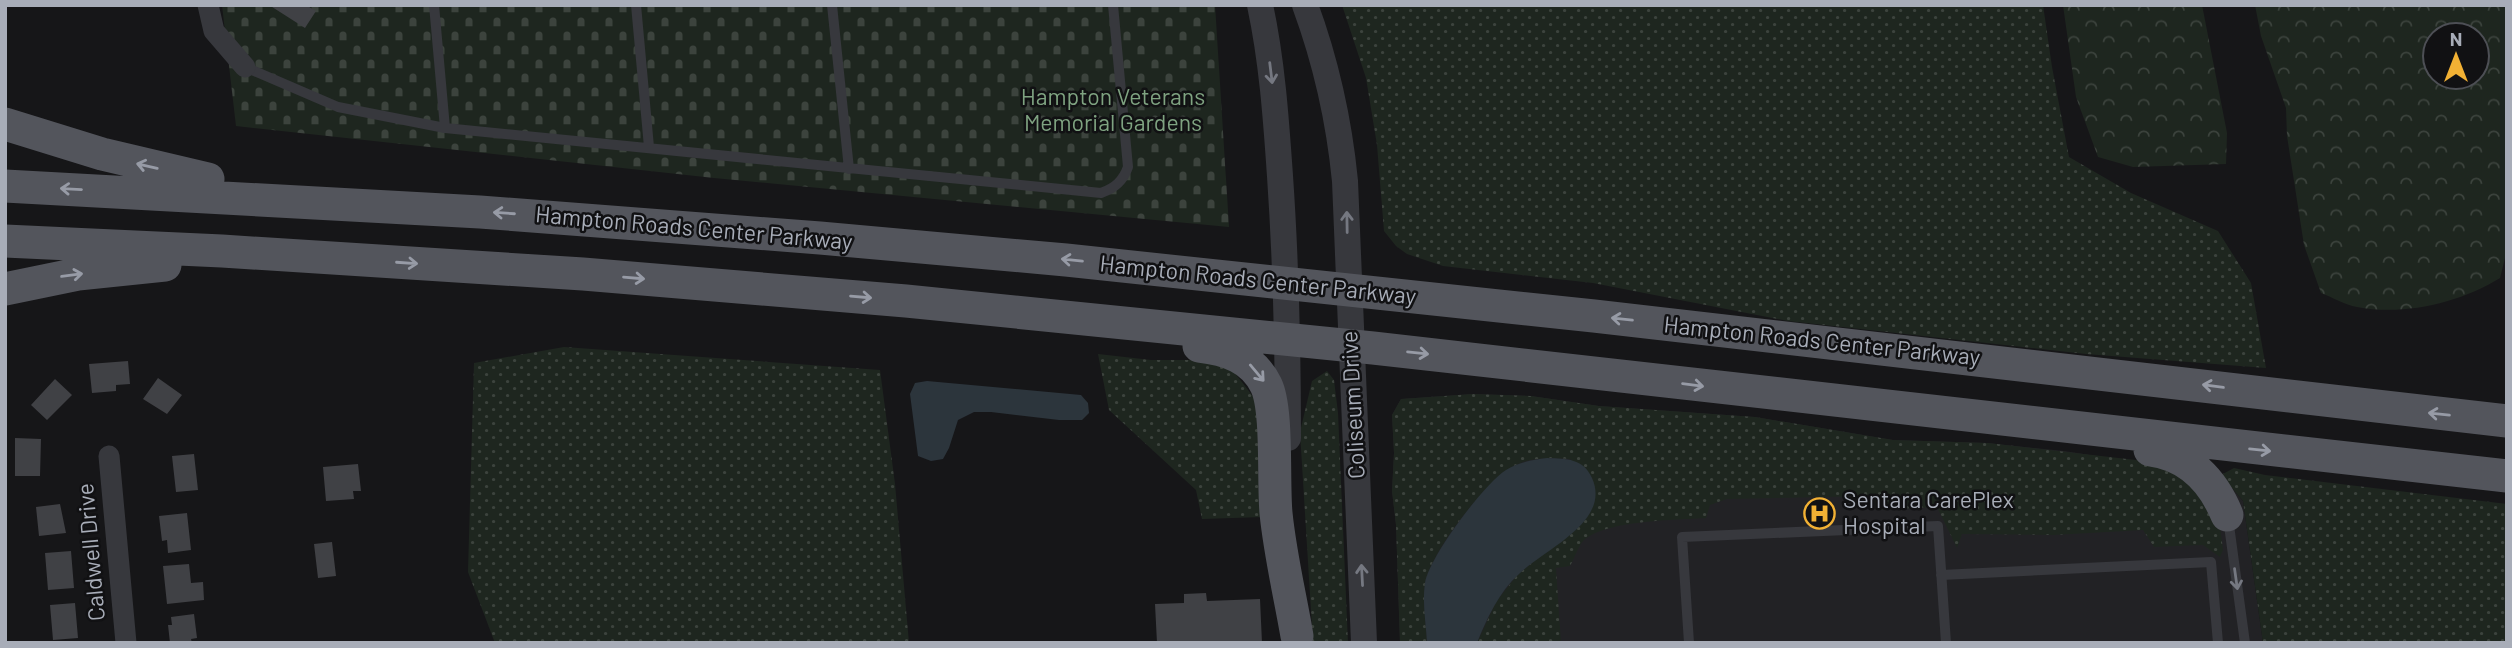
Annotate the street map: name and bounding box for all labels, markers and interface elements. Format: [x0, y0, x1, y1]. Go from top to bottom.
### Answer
north arrow [2421, 21, 2491, 91]
text: N [2450, 27, 2462, 50]
one-way arrow [1265, 61, 1278, 83]
park label: Hampton Veterans Memorial Gardens [1021, 82, 1205, 136]
one-way arrow [137, 159, 159, 172]
one-way arrow [59, 182, 82, 195]
street label: Hampton Roads Center Parkway [534, 199, 854, 255]
one-way arrow [493, 206, 516, 219]
one-way arrow [1341, 210, 1354, 233]
street label: Hampton Roads Center Parkway [1098, 248, 1418, 310]
one-way arrow [1061, 254, 1084, 267]
one-way arrow [395, 257, 418, 270]
one-way arrow [60, 269, 83, 282]
one-way arrow [622, 272, 645, 285]
one-way arrow [849, 291, 872, 304]
street label: Hampton Roads Center Parkway [1662, 309, 1982, 371]
one-way arrow [1611, 312, 1634, 325]
street label: Coliseum Drive [1334, 330, 1370, 480]
one-way arrow [1406, 347, 1429, 360]
one-way arrow [1249, 363, 1265, 381]
one-way arrow [1681, 378, 1704, 391]
one-way arrow [2202, 379, 2225, 392]
one-way arrow [2428, 407, 2451, 420]
one-way arrow [2248, 443, 2271, 456]
street label: Caldwell Drive [70, 482, 110, 622]
place label: Sentara CarePlex Hospital [1843, 485, 2014, 539]
hospital icon: Sentara CarePlex Hospital [1803, 496, 1837, 530]
one-way arrow [1355, 563, 1368, 586]
one-way arrow [2230, 567, 2243, 590]

